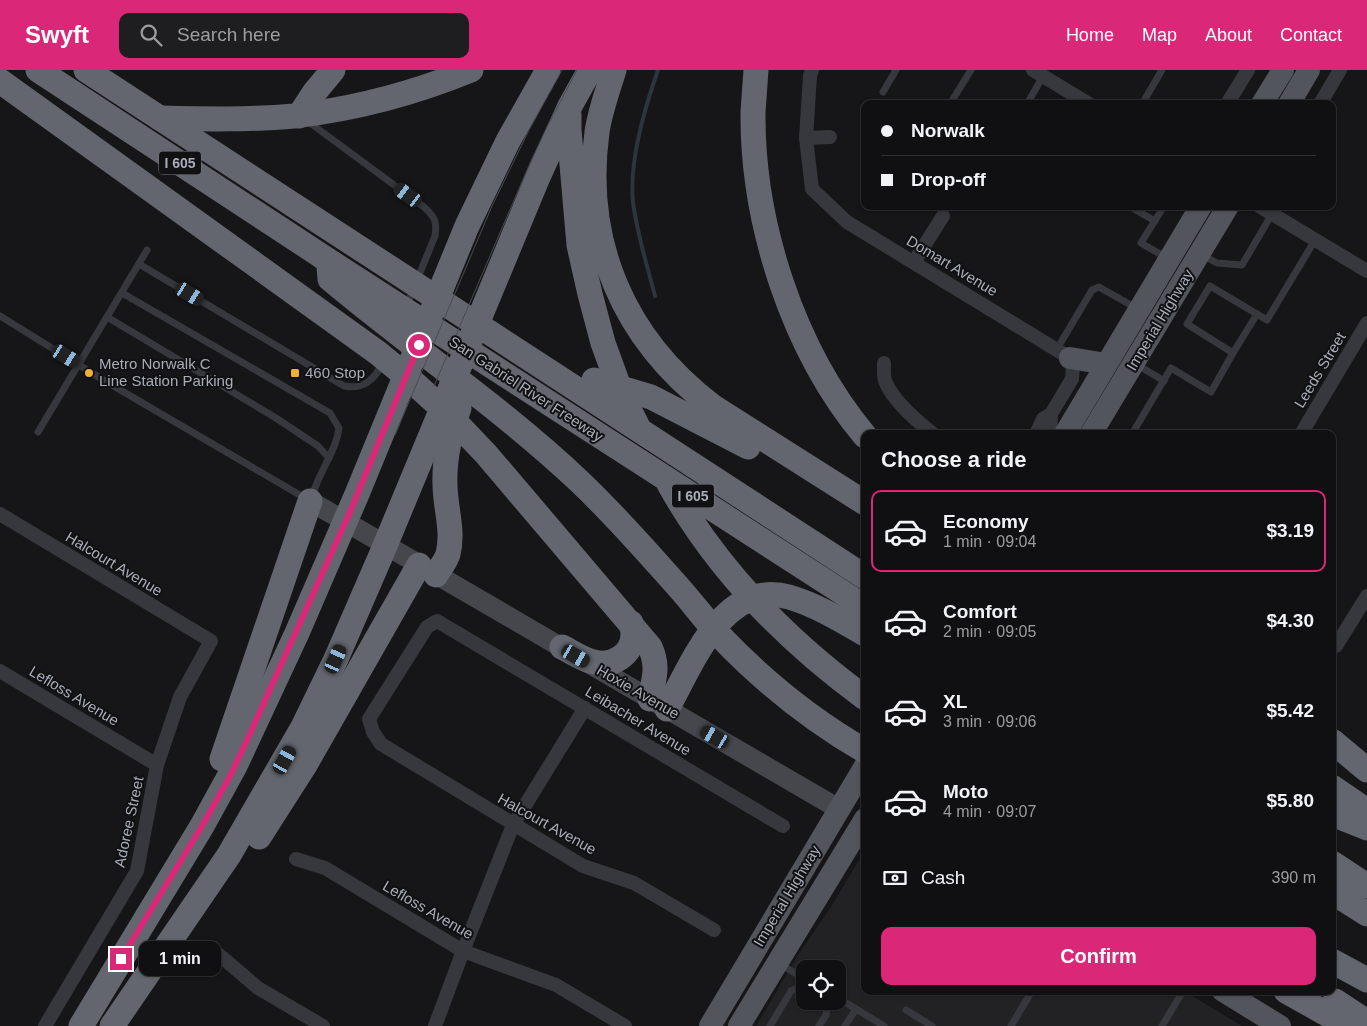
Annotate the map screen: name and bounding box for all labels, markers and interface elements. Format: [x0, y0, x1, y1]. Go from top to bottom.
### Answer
search box [119, 13, 469, 58]
text: Swyft [25, 21, 89, 48]
icon: search [137, 21, 165, 49]
text: Search here [177, 24, 281, 45]
text: Home [1066, 25, 1114, 45]
text: Map [1142, 25, 1177, 45]
text: About [1205, 25, 1252, 45]
text: Contact [1280, 25, 1342, 45]
text: Norwalk [911, 120, 985, 141]
road number: I 605 [159, 152, 201, 175]
text: Drop-off [911, 169, 986, 190]
car [391, 180, 424, 210]
street label: Domart Avenue [904, 232, 1001, 299]
street label: Imperial Highway [1123, 266, 1197, 373]
car [173, 280, 206, 308]
street label: Leeds Street [1290, 328, 1349, 411]
street label: San Gabriel River Freeway [446, 332, 607, 445]
route start [408, 334, 430, 356]
car [49, 342, 82, 370]
place label: Metro Norwalk C Line Station Parking [99, 355, 233, 389]
place label: 460 Stop [305, 364, 365, 381]
marker: Metro Norwalk C Line Station Parking [83, 367, 95, 379]
marker: 460 Stop [289, 367, 301, 379]
text: Choose a ride [881, 447, 1026, 472]
road number: I 605 [672, 484, 714, 508]
icon: car [883, 509, 928, 554]
text: Economy [943, 511, 1029, 532]
text: $3.19 [1266, 520, 1314, 541]
street label: Halcourt Avenue [63, 528, 166, 599]
text: 1 min · 09:04 [943, 533, 1036, 550]
icon: car [883, 599, 928, 644]
text: Comfort [943, 601, 1017, 622]
text: $4.30 [1266, 610, 1314, 631]
text: 2 min · 09:05 [943, 623, 1036, 640]
car [323, 642, 348, 676]
car [559, 642, 592, 670]
street label: Hoxie Avenue [594, 661, 682, 722]
street label: Lefloss Avenue [26, 662, 122, 729]
street label: Leibacher Avenue [583, 682, 694, 759]
icon: car [883, 689, 928, 734]
text: XL [943, 691, 967, 712]
text: $5.42 [1266, 700, 1314, 721]
text: 3 min · 09:06 [943, 713, 1036, 730]
car [698, 723, 731, 751]
car [271, 743, 298, 777]
street label: Adoree Street [111, 774, 147, 869]
icon: car [883, 779, 928, 824]
text: Moto [943, 781, 988, 802]
street label: Halcourt Avenue [495, 790, 599, 858]
text: $5.80 [1266, 790, 1314, 811]
text: 4 min · 09:07 [943, 803, 1036, 820]
street label: Imperial Highway [750, 842, 824, 949]
icon: cash [881, 864, 909, 892]
text: Cash [921, 867, 965, 888]
text: 390 m [1272, 869, 1316, 886]
street label: Lefloss Avenue [380, 877, 476, 942]
button: Confirm [881, 927, 1316, 985]
callout: 1 min [138, 942, 221, 976]
route end [110, 948, 132, 970]
text: 1 min [159, 950, 201, 967]
map controls [796, 960, 846, 1010]
button: locate [796, 960, 846, 1010]

